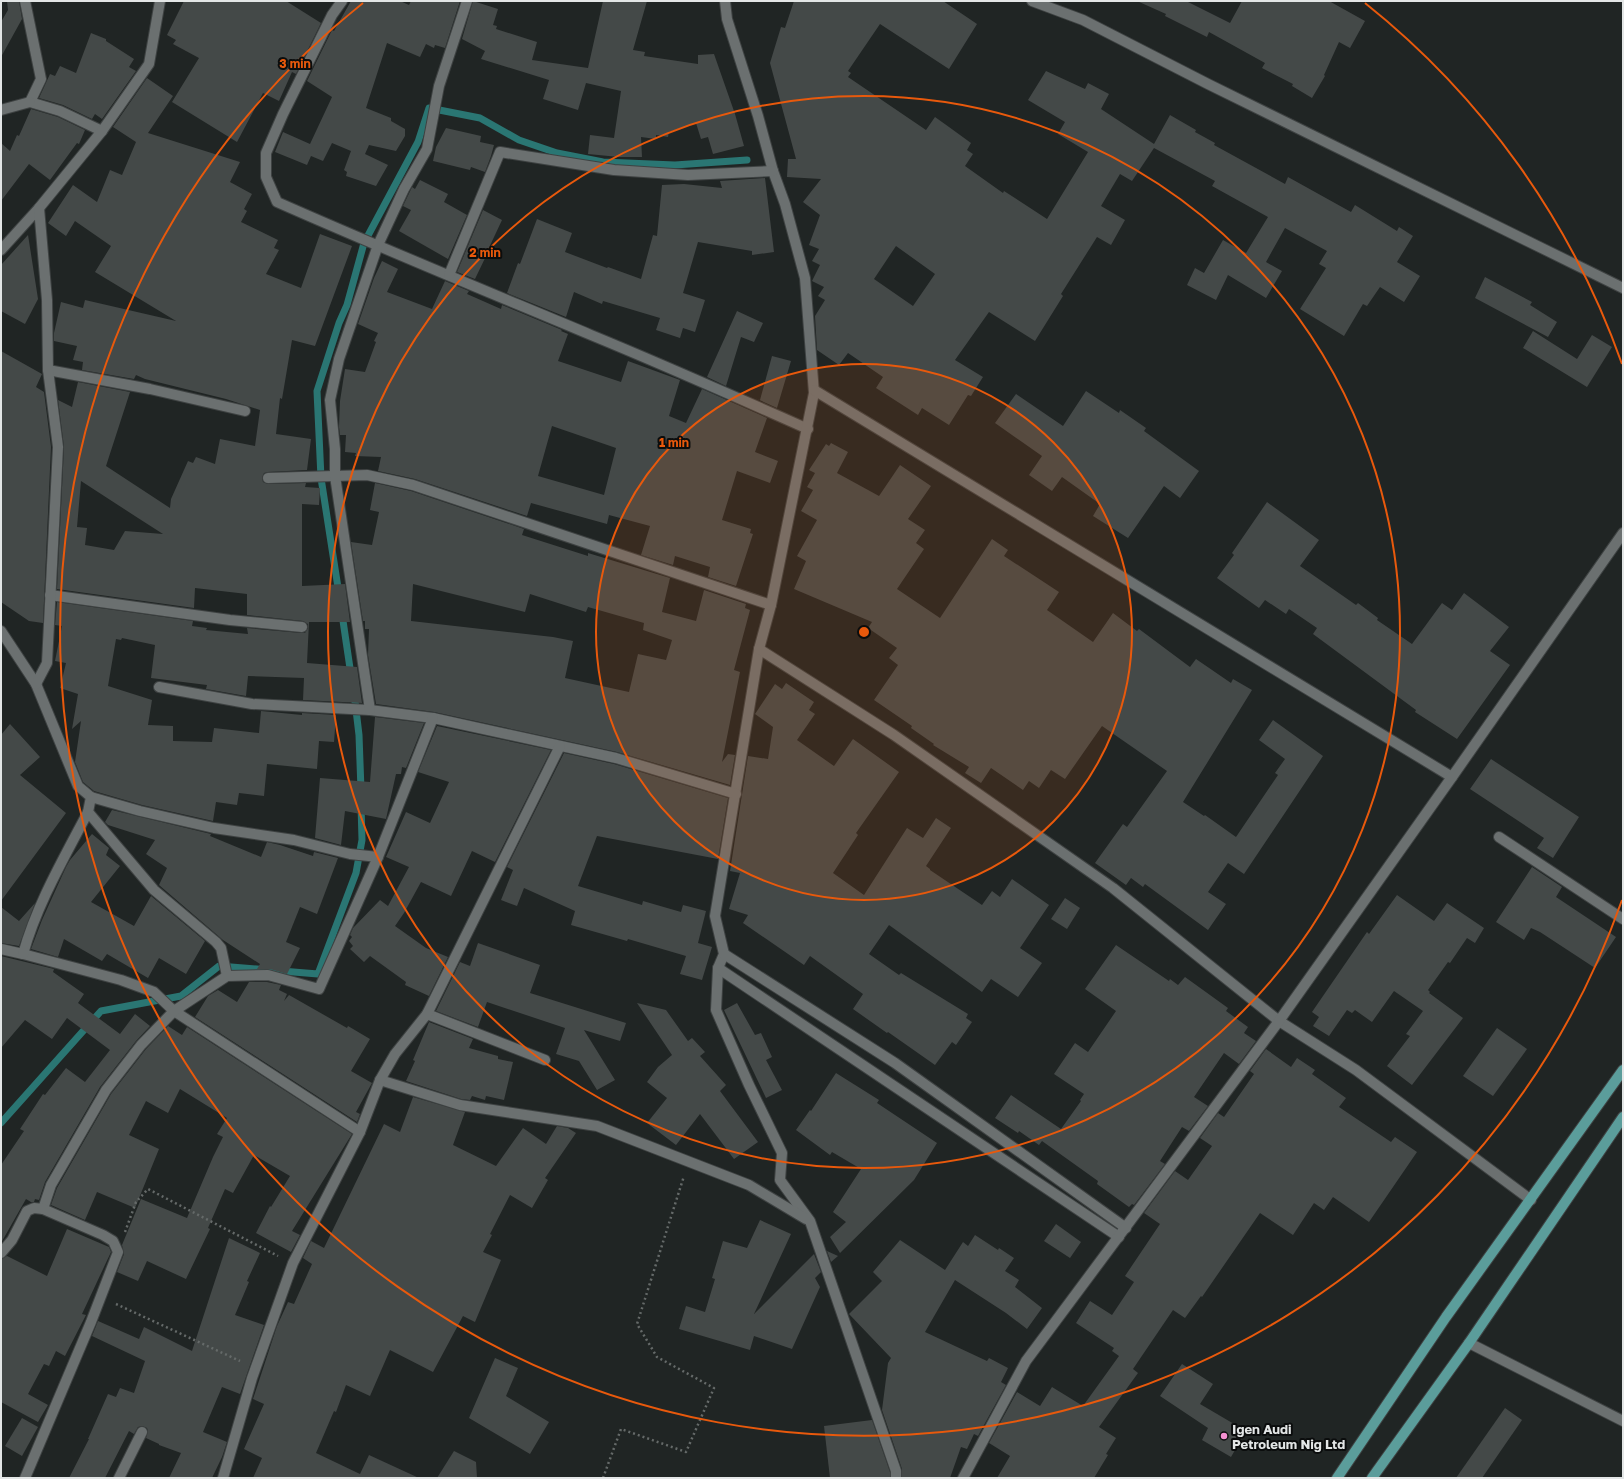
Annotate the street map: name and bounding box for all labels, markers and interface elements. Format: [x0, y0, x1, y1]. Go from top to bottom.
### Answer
text: 3 min [279, 56, 311, 71]
text: 2 min [469, 245, 501, 260]
text: 1 min [659, 435, 689, 450]
centre of rings [857, 625, 871, 639]
place label: Igen Audi Petroleum Nig Ltd [1232, 1421, 1345, 1452]
marker: Igen Audi Petroleum Nig Ltd [1219, 1431, 1229, 1441]

